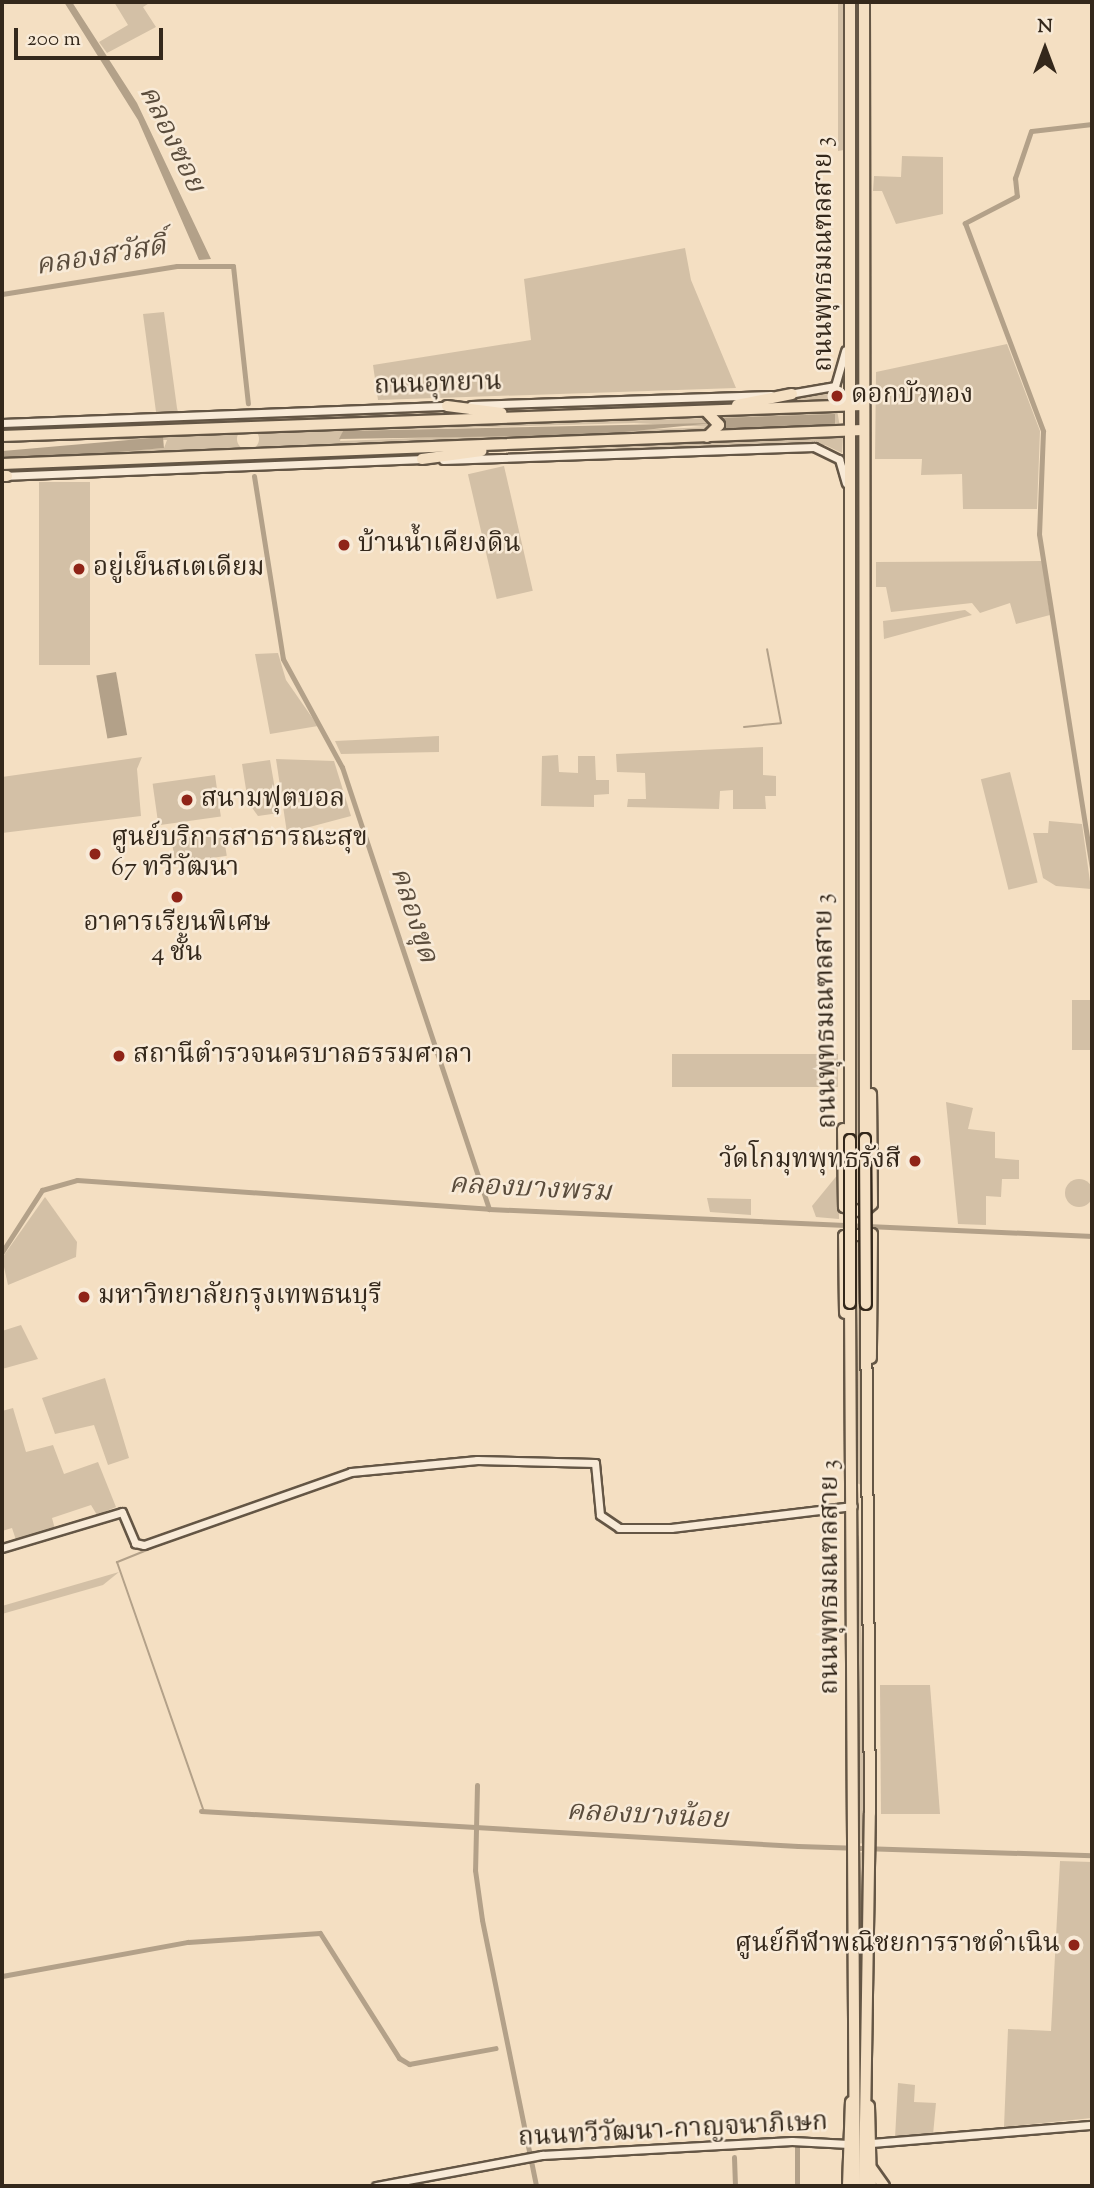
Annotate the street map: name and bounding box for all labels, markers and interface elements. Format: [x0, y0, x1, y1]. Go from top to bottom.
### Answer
scale bar [18, 14, 166, 58]
north arrow [1010, 14, 1080, 84]
text: N [1037, 14, 1053, 41]
text: 200 m [27, 25, 81, 55]
water label: คลองซอย [131, 80, 211, 198]
street label: ถนนพุทธมณฑลสาย 3 [809, 136, 841, 372]
water label: คลองสวัสดิ์ [33, 230, 169, 284]
street label: ถนนอุทยาน [374, 367, 502, 403]
place label: ดอกบัวทอง [851, 380, 973, 412]
marker: ดอกบัวทอง [829, 388, 845, 404]
place label: บ้านน้ำเคียงดิน [358, 529, 521, 561]
marker: บ้านน้ำเคียงดิน [336, 537, 352, 553]
place label: อยู่เย็นสเตเดียม [93, 553, 265, 585]
marker: อยู่เย็นสเตเดียม [71, 561, 87, 577]
place label: สนามฟุตบอล [201, 784, 345, 816]
marker: สนามฟุตบอล [179, 792, 195, 808]
place label: ศูนย์บริการสาธารณะสุข 67 ทวีวัฒนา [111, 823, 368, 884]
marker: ศูนย์บริการสาธารณะสุข 67 ทวีวัฒนา [85, 844, 105, 864]
water label: คลองขุด [382, 863, 444, 967]
marker: อาคารเรียนพิเศษ 4 ชั้น [169, 889, 185, 905]
street label: ถนนพุทธมณฑลสาย 3 [809, 893, 845, 1129]
place label: อาคารเรียนพิเศษ 4 ชั้น [83, 908, 271, 970]
place label: สถานีตำรวจนครบาลธรรมศาลา [133, 1040, 472, 1072]
marker: สถานีตำรวจนครบาลธรรมศาลา [111, 1048, 127, 1064]
place label: วัดโกมุทพุทธรังสี [719, 1145, 901, 1177]
marker: วัดโกมุทพุทธรังสี [907, 1153, 923, 1169]
water label: คลองบางพรม [448, 1168, 612, 1210]
place label: มหาวิทยาลัยกรุงเทพธนบุรี [98, 1281, 381, 1313]
marker: มหาวิทยาลัยกรุงเทพธนบุรี [76, 1289, 92, 1305]
street label: ถนนพุทธมณฑลสาย 3 [815, 1459, 847, 1695]
water label: คลองบางน้อย [565, 1795, 729, 1837]
place label: ศูนย์กีฬาพณิชยการราชดำเนิน [735, 1929, 1060, 1961]
marker: ศูนย์กีฬาพณิชยการราชดำเนิน [1066, 1937, 1082, 1953]
street label: ถนนทวีวัฒนา-กาญจนาภิเษก [517, 2107, 829, 2155]

